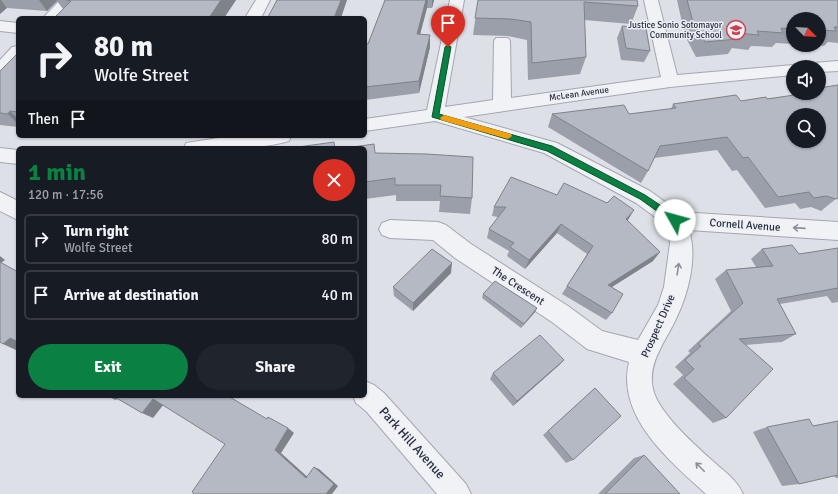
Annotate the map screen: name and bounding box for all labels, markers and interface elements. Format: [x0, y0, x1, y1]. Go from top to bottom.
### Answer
pin [431, 6, 465, 47]
icon: arrive [437, 12, 459, 34]
north arrow [786, 12, 826, 52]
map controls [786, 12, 826, 148]
school or university icon: Justice Sonio Sotomayor Community School [725, 19, 747, 41]
place label: Justice Sonio Sotomayor Community School [628, 20, 723, 41]
text: 80 m [94, 30, 153, 64]
icon: right [28, 32, 80, 84]
button: sound [786, 60, 826, 100]
text: Wolfe Street [94, 64, 189, 86]
street label: McLean Avenue [548, 84, 610, 104]
icon: arrive [67, 108, 89, 130]
button: search [786, 108, 826, 148]
text: Then [28, 110, 59, 128]
text: 1 min [28, 157, 86, 187]
button: close [313, 159, 355, 201]
text: 120 m · 17:56 [28, 187, 104, 203]
position arrow [654, 199, 696, 241]
street label: Cornell Avenue [709, 216, 781, 234]
text: Turn right [64, 222, 129, 240]
one-way arrow [793, 225, 806, 232]
icon: right [30, 228, 52, 250]
text: 80 m [322, 230, 353, 248]
text: Wolfe Street [64, 240, 133, 256]
one-way arrow [674, 263, 682, 276]
street label: The Crescent [489, 264, 547, 308]
icon: arrive [30, 284, 52, 306]
text: Arrive at destination [64, 286, 199, 304]
text: 40 m [322, 286, 353, 304]
street label: Prospect Drive [638, 292, 678, 360]
button: Exit [28, 344, 188, 390]
button: Share [196, 344, 355, 390]
street label: Park Hill Avenue [376, 404, 448, 482]
one-way arrow [695, 462, 704, 472]

